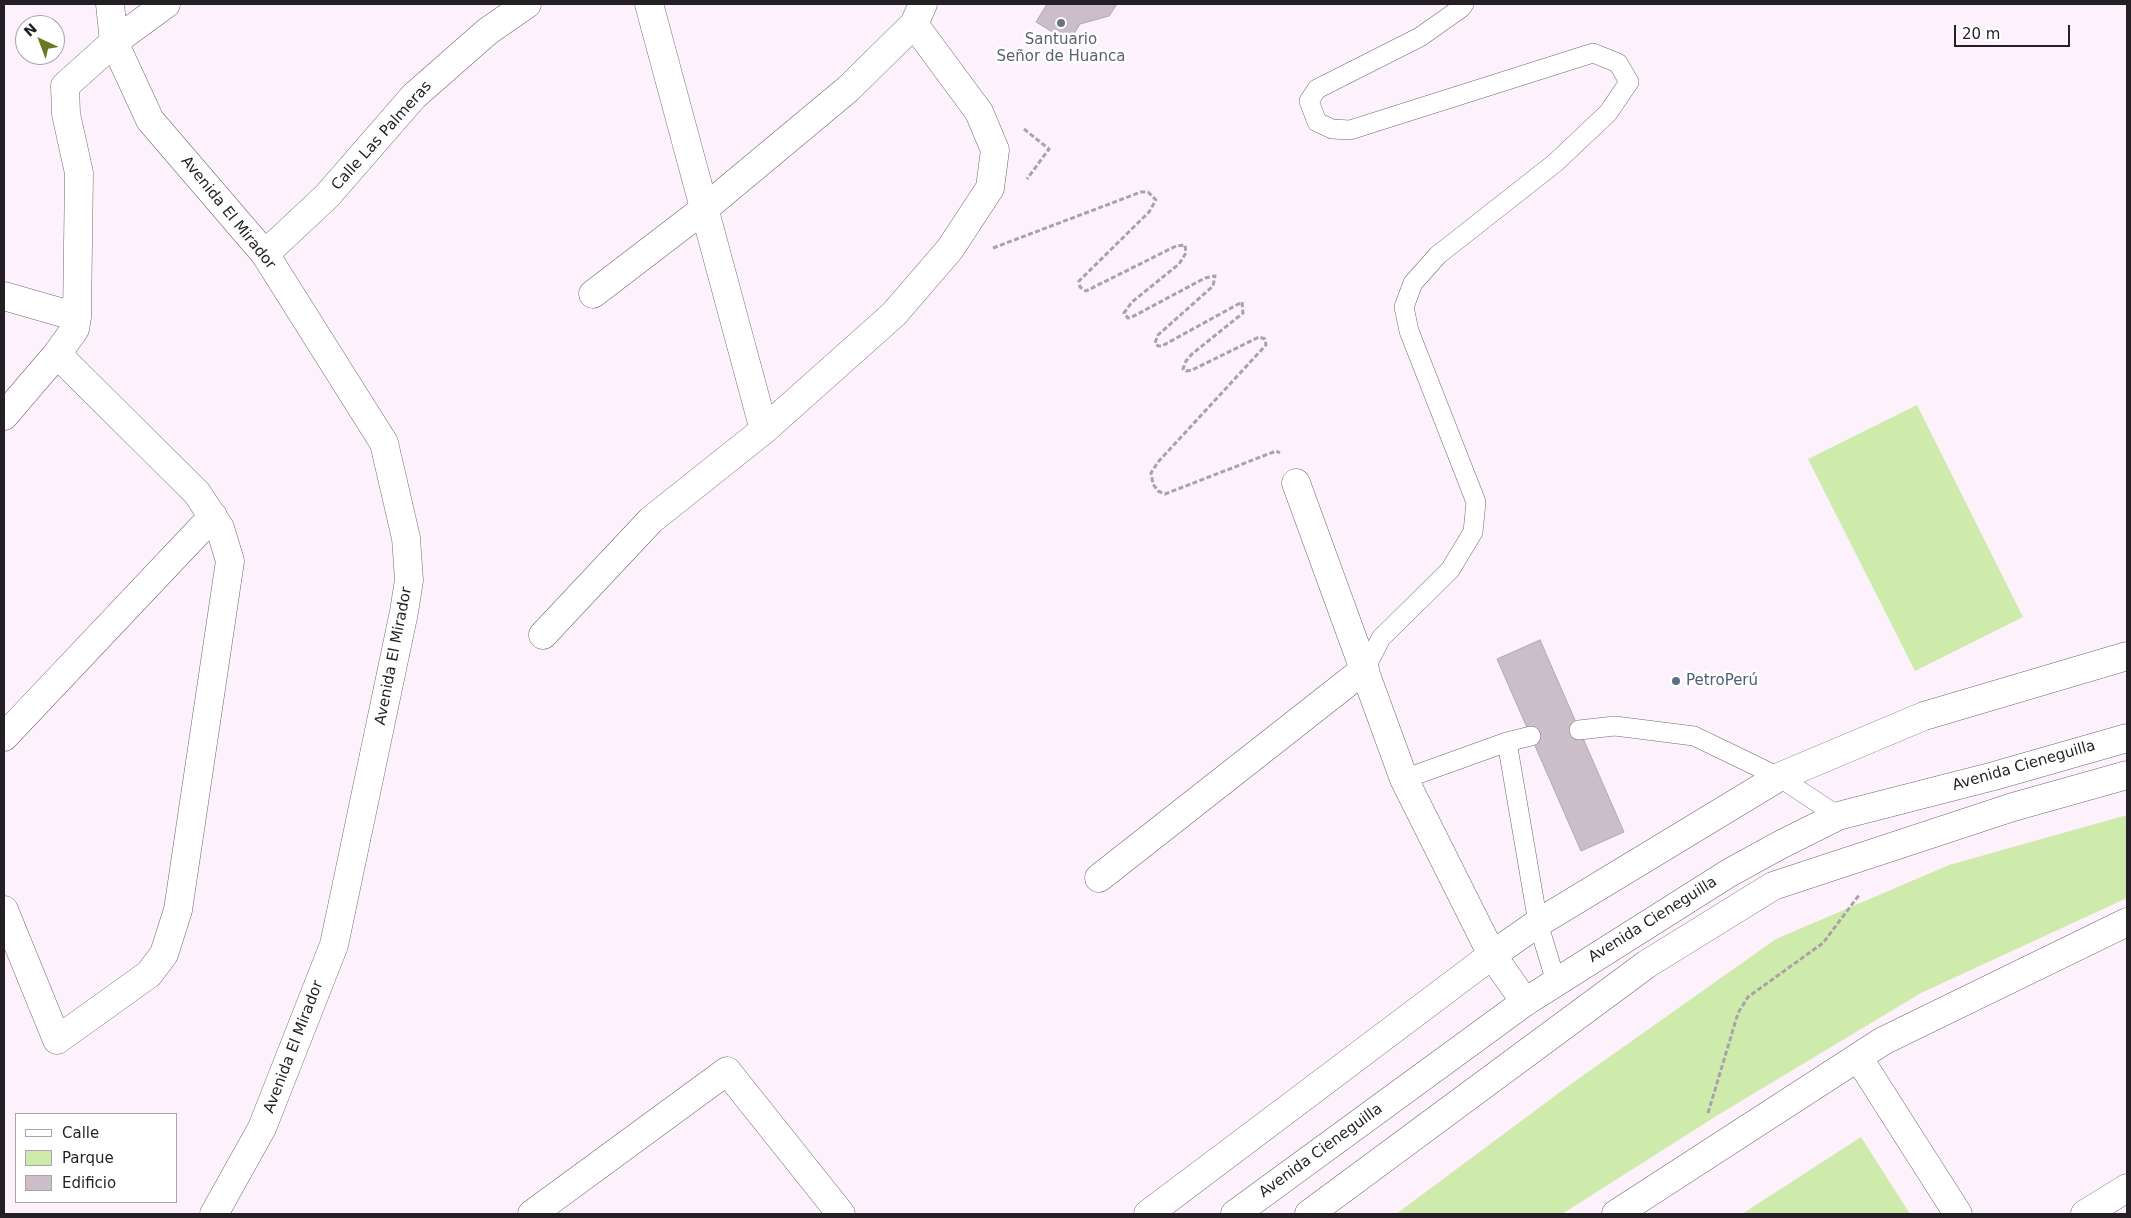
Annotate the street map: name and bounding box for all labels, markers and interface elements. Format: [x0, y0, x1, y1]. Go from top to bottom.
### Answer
north arrow [15, 15, 65, 65]
scale bar [1956, 15, 2072, 47]
marker: Santuario Señor de Huanca [1055, 17, 1067, 29]
text: N [21, 20, 40, 40]
text: 20 m [1962, 25, 2000, 43]
place label: Santuario Señor de Huanca [997, 31, 1125, 66]
street label: Calle Las Palmeras [328, 78, 436, 194]
street label: Avenida El Mirador [177, 153, 279, 273]
street label: Avenida El Mirador [372, 585, 416, 727]
place label: PetroPerú [1686, 672, 1758, 690]
marker: PetroPerú [1670, 675, 1682, 687]
street label: Avenida Cieneguilla [1950, 737, 2098, 795]
street label: Avenida Cieneguilla [1585, 873, 1721, 967]
street label: Avenida El Mirador [260, 978, 328, 1116]
street label: Avenida Cieneguilla [1256, 1100, 1386, 1202]
legend [15, 1113, 178, 1203]
text: Calle [62, 1124, 99, 1142]
text: Parque [62, 1149, 114, 1167]
text: Edificio [62, 1174, 116, 1192]

